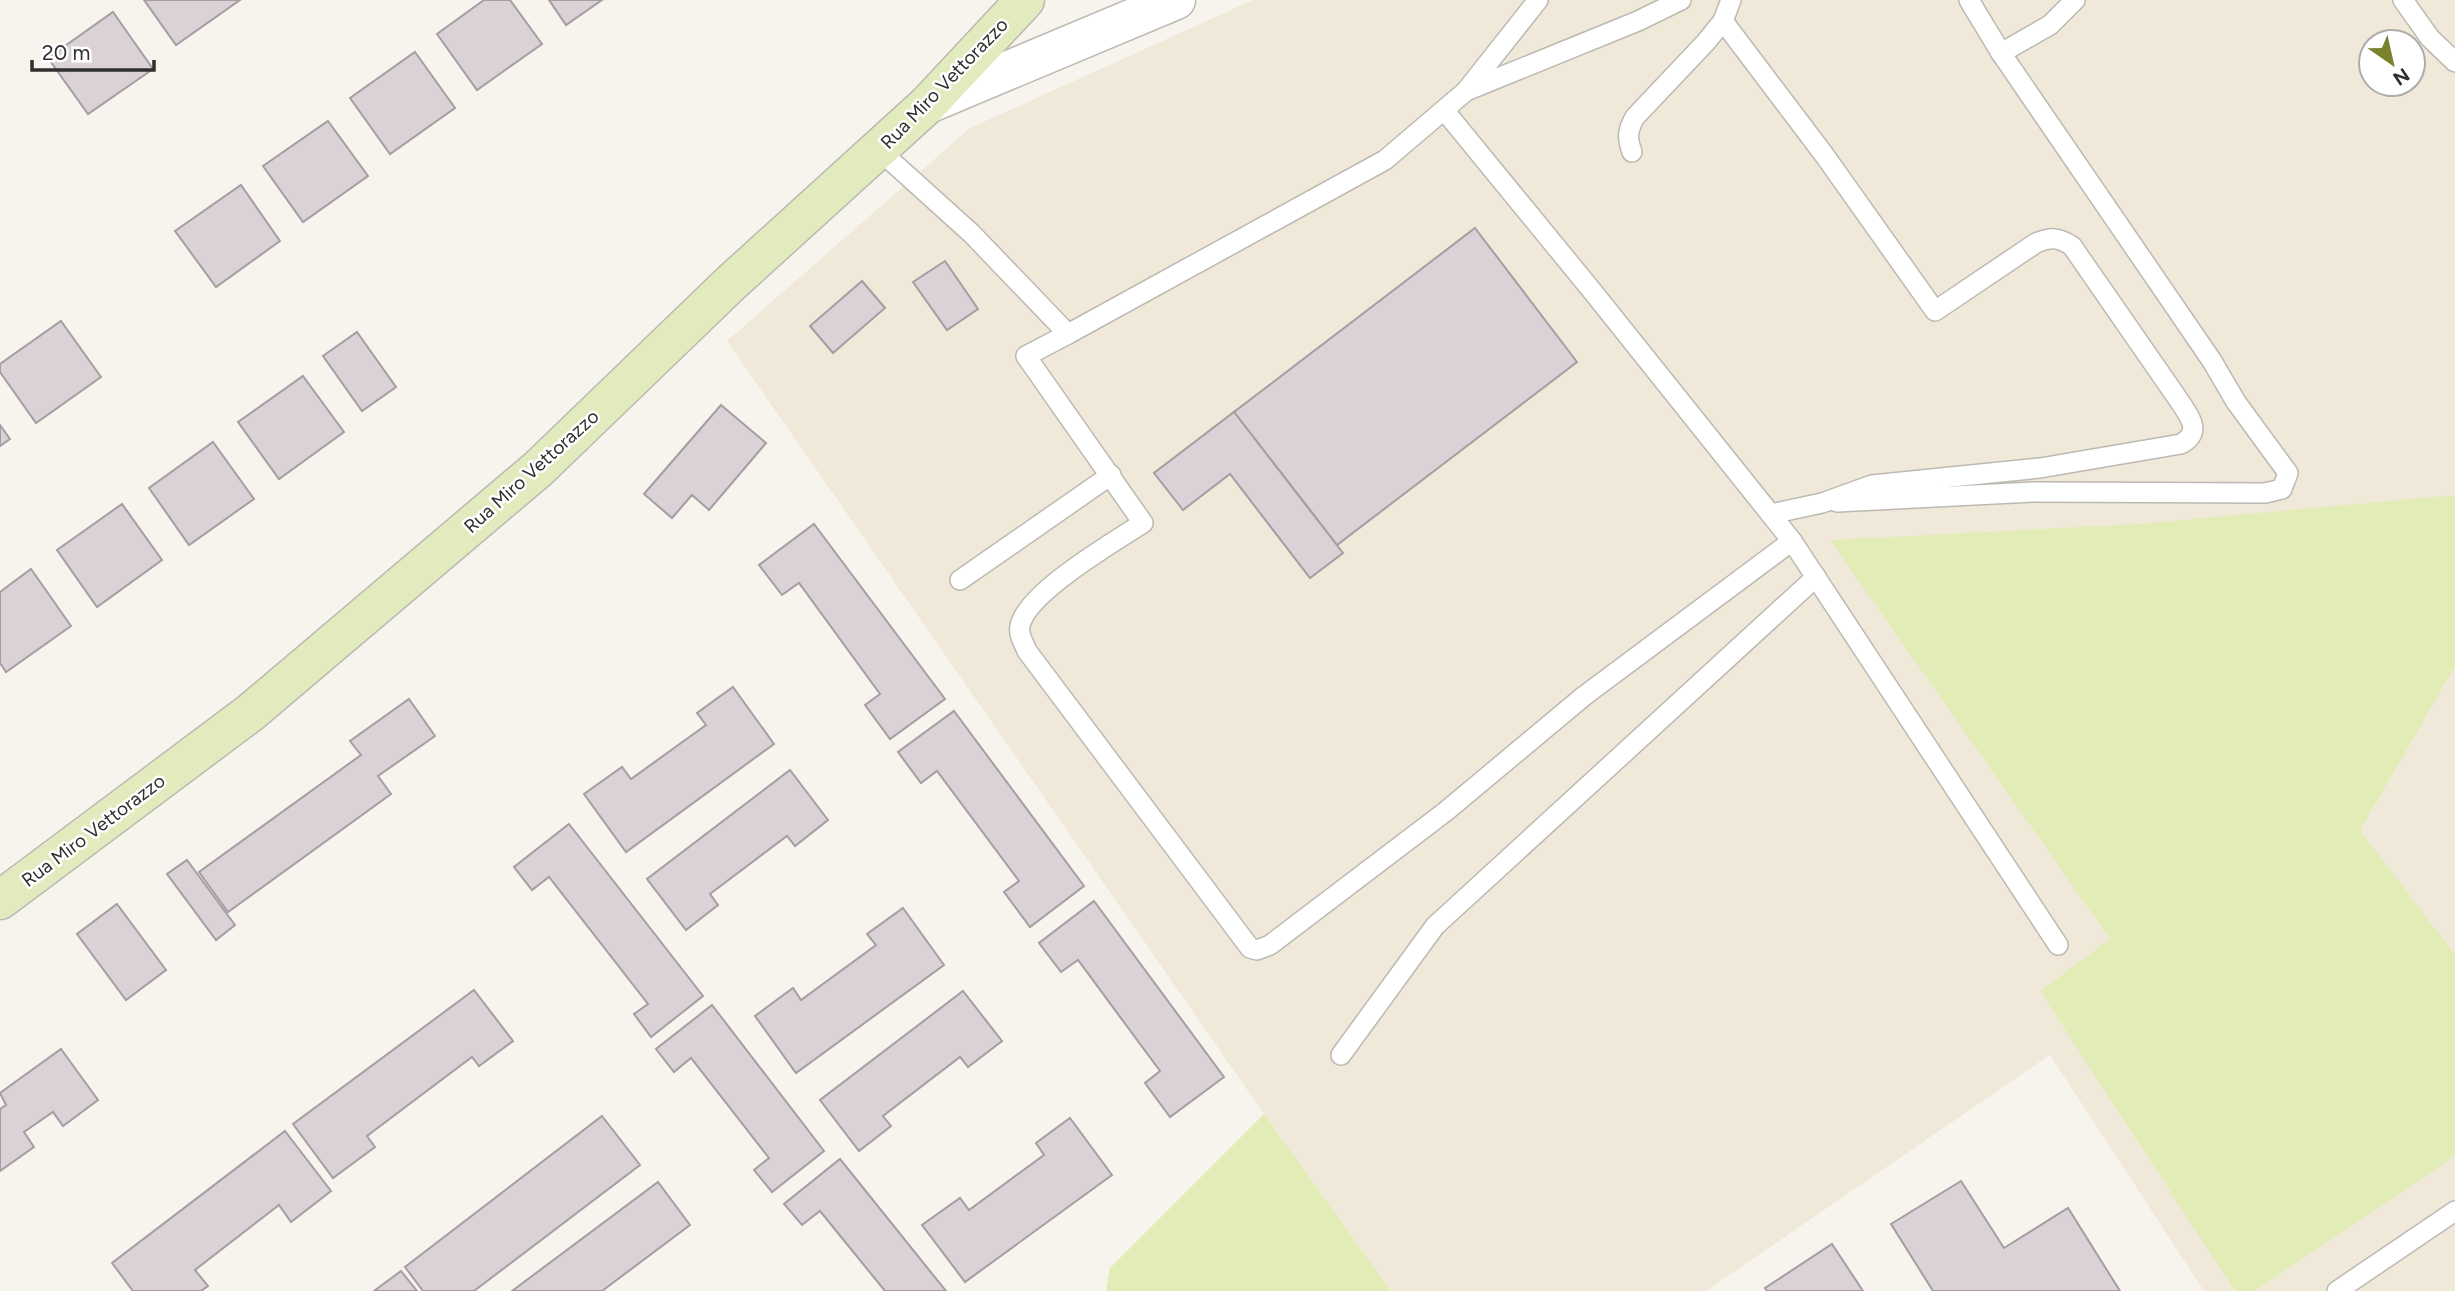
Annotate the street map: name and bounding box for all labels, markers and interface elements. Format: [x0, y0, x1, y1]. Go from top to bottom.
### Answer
street label: Rua Miro Vettorazzo [876, 13, 1013, 154]
scale bar [32, 28, 154, 72]
north arrow [2357, 28, 2427, 98]
text: 20 m [42, 40, 90, 65]
text: N [2389, 63, 2414, 90]
street label: Rua Miro Vettorazzo [459, 405, 603, 538]
street label: Rua Miro Vettorazzo [17, 769, 169, 892]

